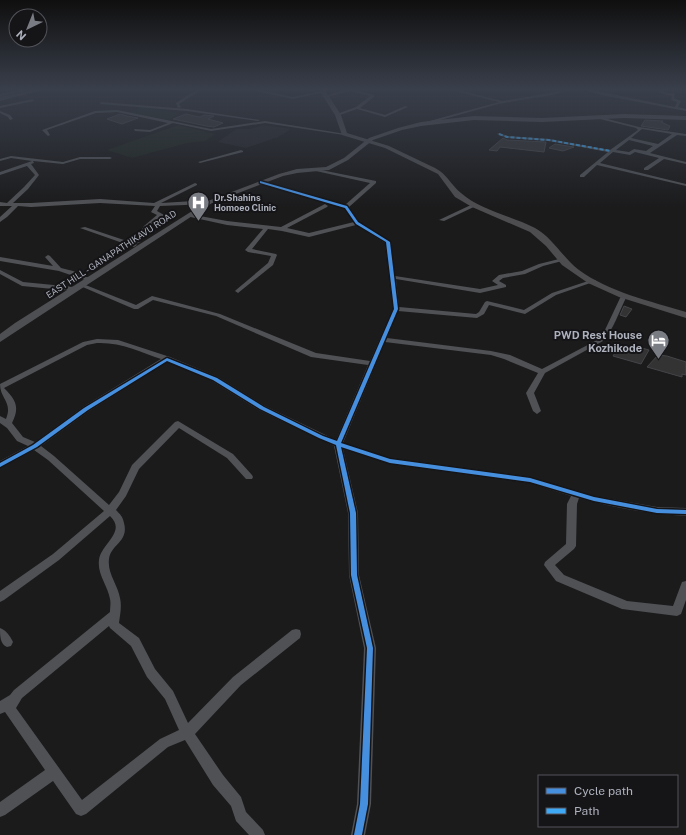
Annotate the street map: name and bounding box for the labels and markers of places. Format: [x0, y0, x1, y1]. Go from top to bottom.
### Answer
hospital icon: Dr.Shahins Homoeo Clinic [185, 189, 211, 222]
place label: Dr.Shahins Homoeo Clinic [214, 192, 276, 213]
hotel icon: PWD Rest House Kozhikode [645, 328, 671, 361]
place label: PWD Rest House Kozhikode [554, 329, 642, 354]

